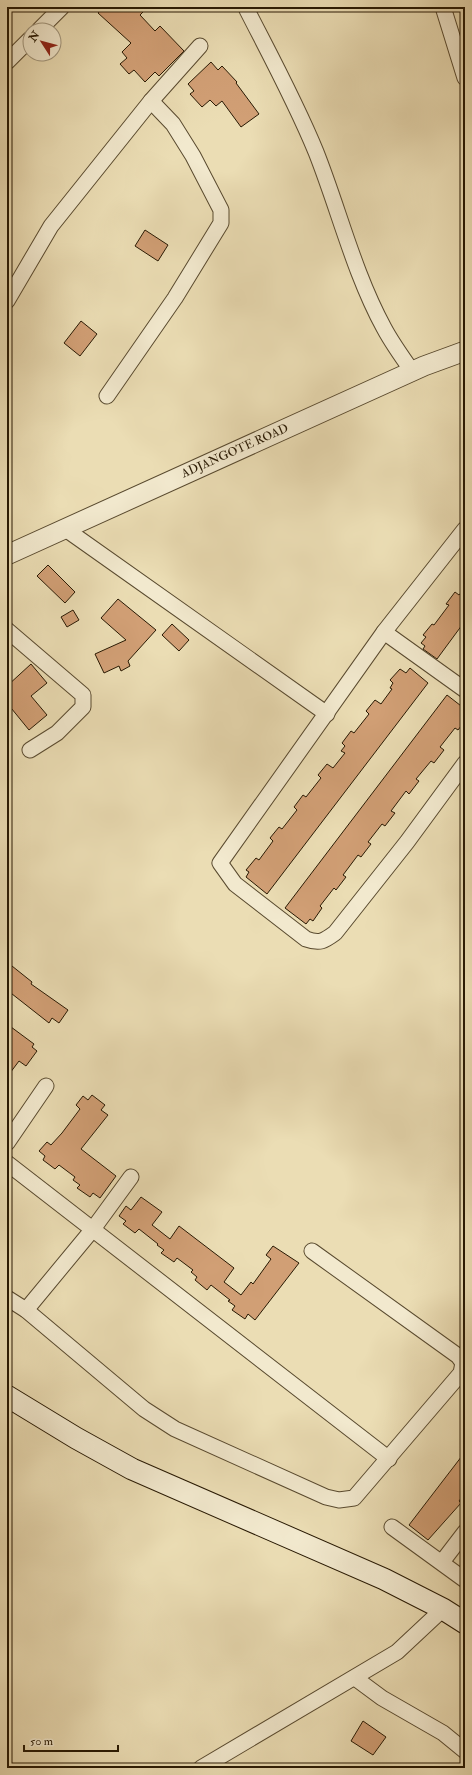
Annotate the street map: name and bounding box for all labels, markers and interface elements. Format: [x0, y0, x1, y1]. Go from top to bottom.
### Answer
north arrow [22, 22, 62, 62]
text: N [26, 28, 43, 45]
street label: ADJANGOTE ROAD [178, 421, 291, 482]
scale bar [24, 1727, 118, 1753]
text: 50 m [30, 1734, 54, 1749]

